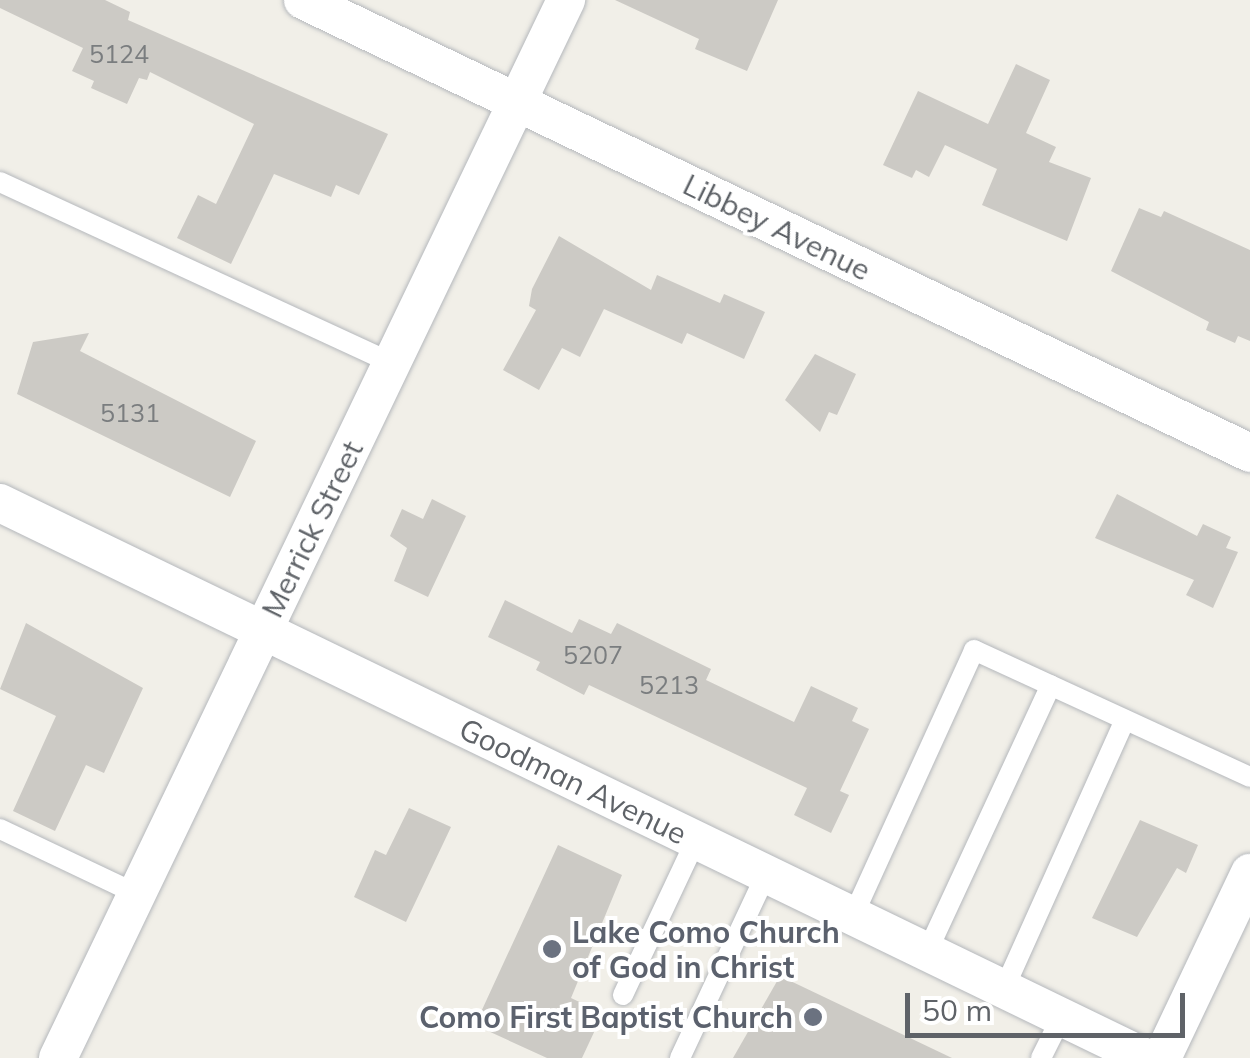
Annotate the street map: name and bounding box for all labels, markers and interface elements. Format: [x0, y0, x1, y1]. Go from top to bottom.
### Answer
house number: 5124 [89, 39, 149, 69]
street label: Libbey Avenue [677, 166, 877, 288]
house number: 5131 [100, 398, 160, 428]
street label: Merrick Street [254, 435, 370, 623]
house number: 5207 [563, 640, 623, 670]
house number: 5213 [639, 670, 699, 700]
street label: Goodman Avenue [453, 710, 693, 852]
place label: Lake Como Church of God in Christ [572, 914, 840, 984]
marker: Lake Como Church of God in Christ [541, 938, 563, 960]
scale bar [910, 973, 1190, 1035]
text: 50 m [922, 991, 992, 1029]
place label: Como First Baptist Church [419, 999, 793, 1035]
marker: Como First Baptist Church [802, 1006, 824, 1028]

